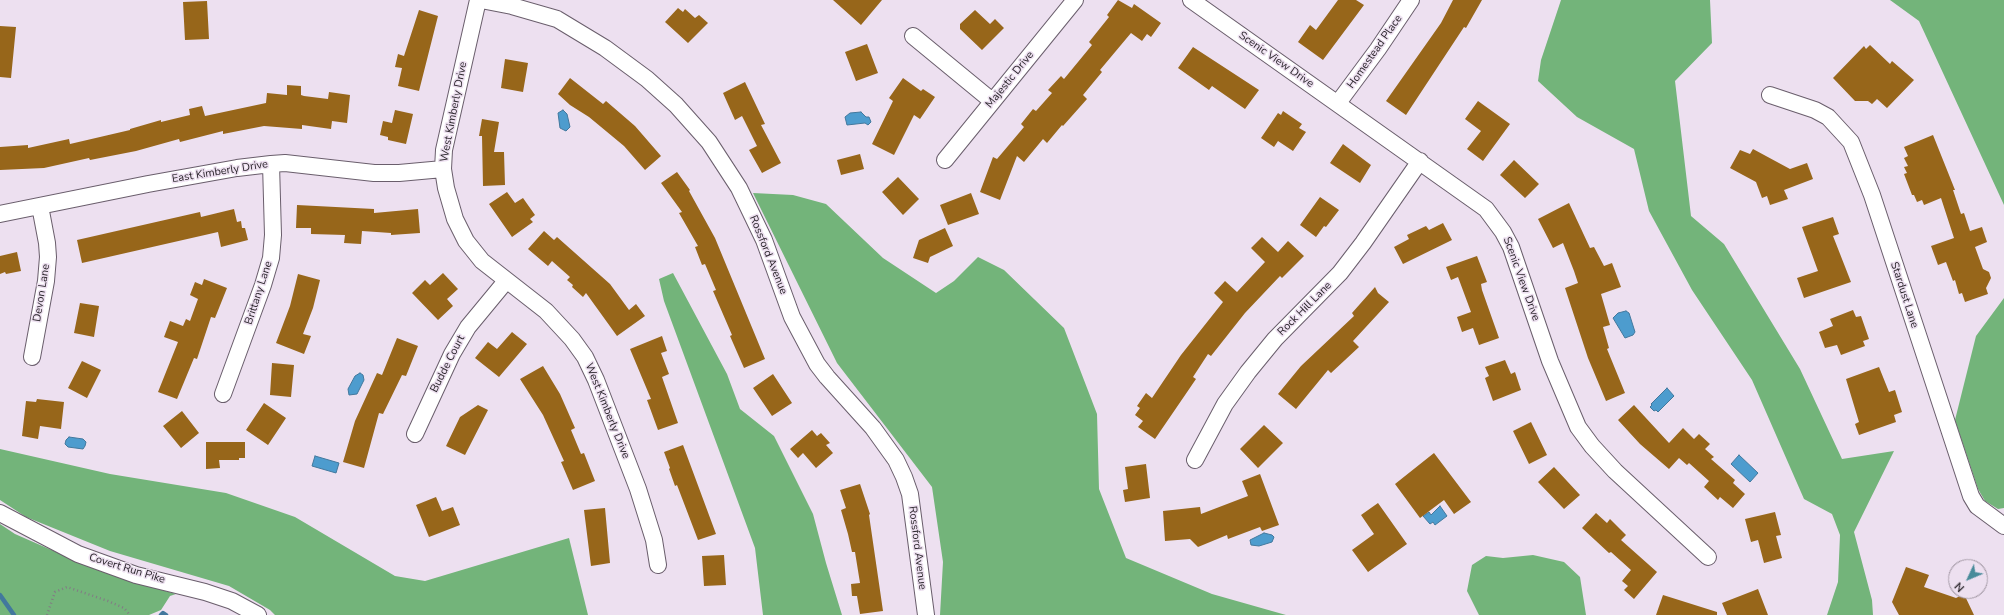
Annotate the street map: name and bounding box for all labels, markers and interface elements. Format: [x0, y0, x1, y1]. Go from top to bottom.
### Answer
street label: Homestead Place [1345, 13, 1405, 91]
street label: Scenic View Drive [1236, 29, 1316, 91]
street label: Majestic Drive [983, 49, 1037, 111]
street label: West Kimberly Drive [438, 61, 470, 163]
street label: East Kimberly Drive [171, 158, 269, 186]
street label: Rossford Avenue [746, 214, 790, 296]
street label: Scenic View Drive [1500, 235, 1542, 323]
street label: Brittany Lane [243, 260, 275, 326]
street label: Stardust Lane [1887, 260, 1921, 330]
street label: Devon Lane [31, 263, 53, 323]
street label: Rock Hill Lane [1275, 279, 1335, 339]
street label: Budde Court [428, 333, 468, 395]
street label: West Kimberly Drive [582, 361, 632, 461]
street label: Rossford Avenue [905, 505, 929, 591]
street label: Covert Run Pike [87, 551, 167, 587]
north arrow [1948, 559, 1988, 599]
text: N [1951, 579, 1968, 595]

